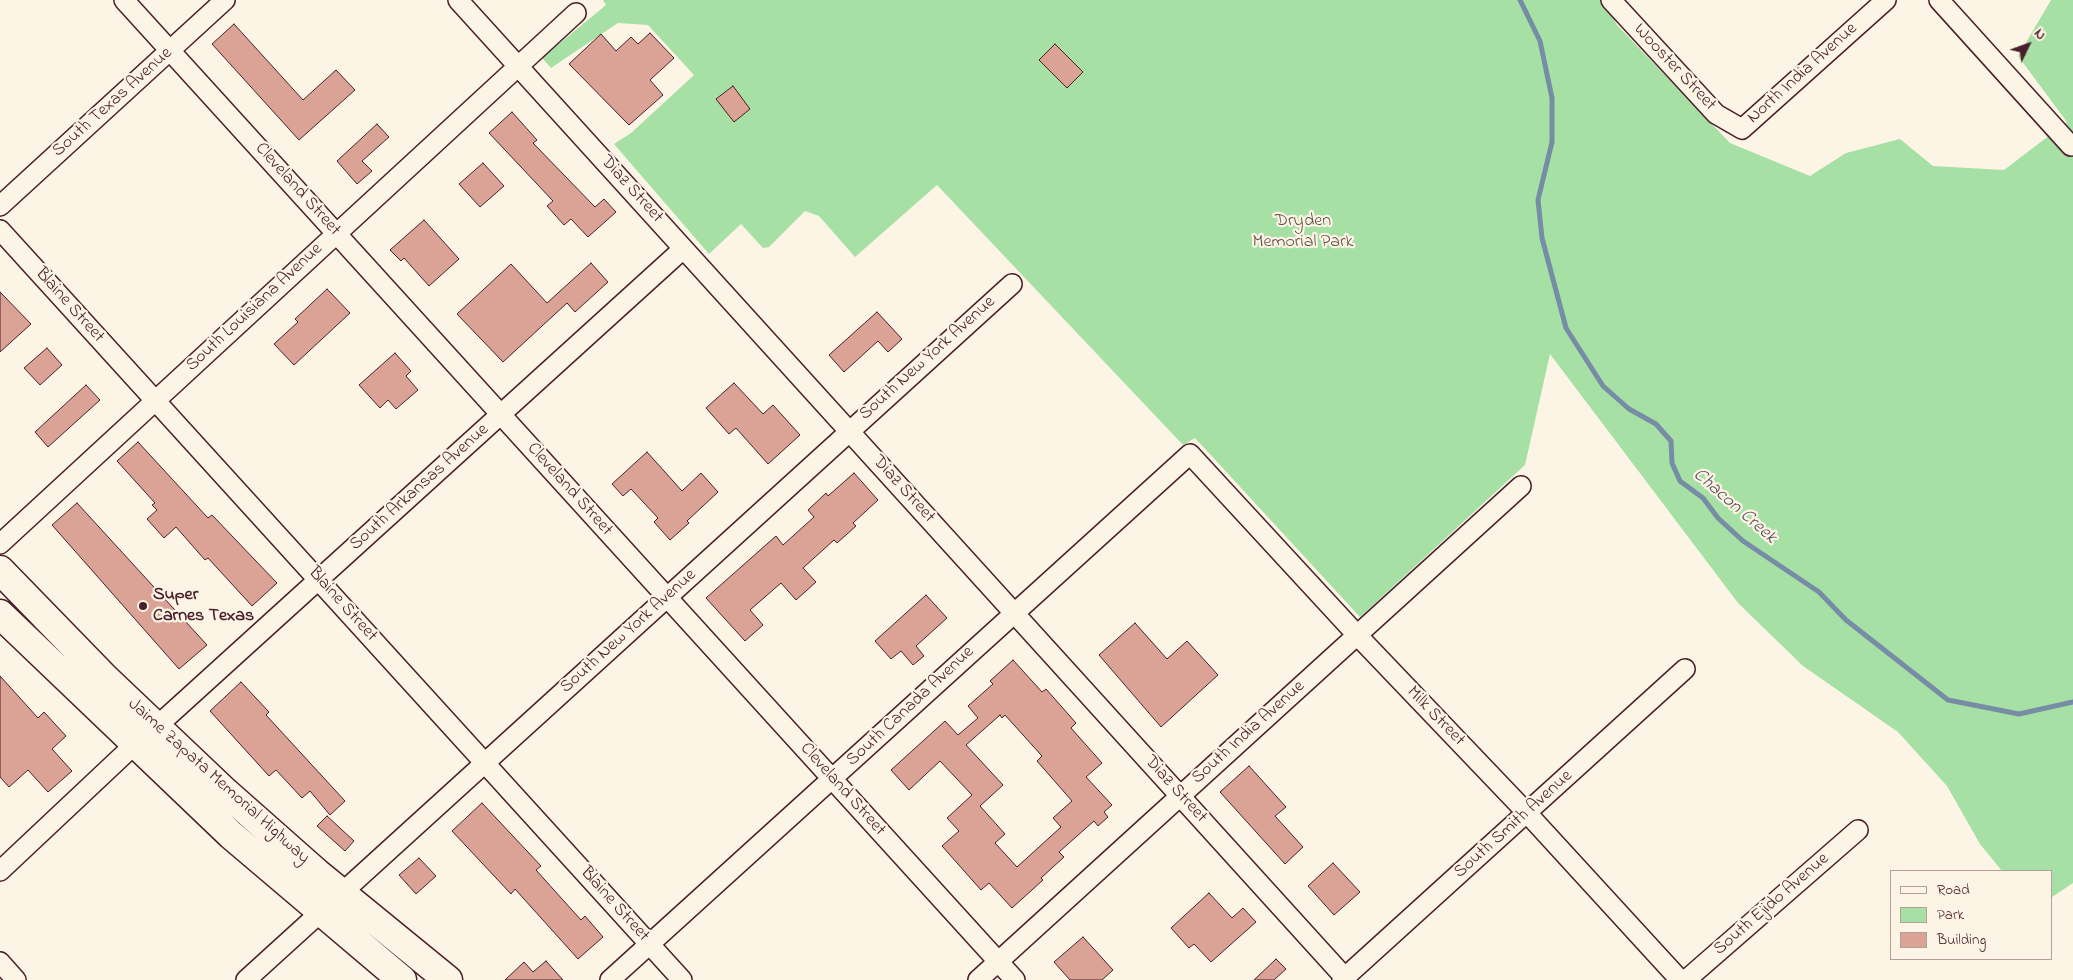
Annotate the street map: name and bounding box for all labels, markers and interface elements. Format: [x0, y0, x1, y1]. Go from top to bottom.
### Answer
street label: North India Avenue [1743, 19, 1863, 129]
street label: Wooster Street [1628, 20, 1720, 116]
north arrow [2003, 20, 2053, 70]
text: N [2029, 24, 2050, 45]
street label: South Texas Avenue [49, 43, 177, 163]
street label: Cleveland Street [249, 139, 345, 241]
street label: Diaz Street [595, 152, 667, 228]
park label: Dryden Memorial Park [1253, 211, 1353, 253]
street label: South Louisiana Avenue [182, 239, 328, 377]
street label: Blaine Street [30, 264, 108, 348]
street label: South New York Avenue [856, 292, 1000, 426]
street label: South Arkansas Avenue [346, 420, 494, 556]
street label: Cleveland Street [521, 439, 617, 541]
street label: Diaz Street [867, 452, 939, 528]
water label: Chacon Creek [1687, 464, 1781, 550]
street label: Blaine Street [303, 563, 381, 647]
street label: South New York Avenue [557, 565, 701, 699]
place label: Super Carnes Texas [153, 585, 254, 628]
marker: Super Carnes Texas [137, 600, 149, 612]
street label: South Canada Avenue [843, 642, 979, 772]
street label: South India Avenue [1188, 677, 1310, 789]
street label: Milk Street [1401, 683, 1469, 751]
street label: Jaime Zapata Memorial Highway [123, 694, 313, 870]
street label: Cleveland Street [794, 739, 890, 841]
street label: Diaz Street [1139, 752, 1211, 828]
street label: South Smith Avenue [1450, 766, 1578, 884]
street label: South Ejido Avenue [1710, 849, 1834, 961]
street label: Blaine Street [575, 863, 653, 947]
legend [1890, 870, 2053, 960]
text: Road [1937, 879, 1970, 901]
text: Park [1937, 904, 1964, 926]
text: Building [1937, 929, 1986, 951]

